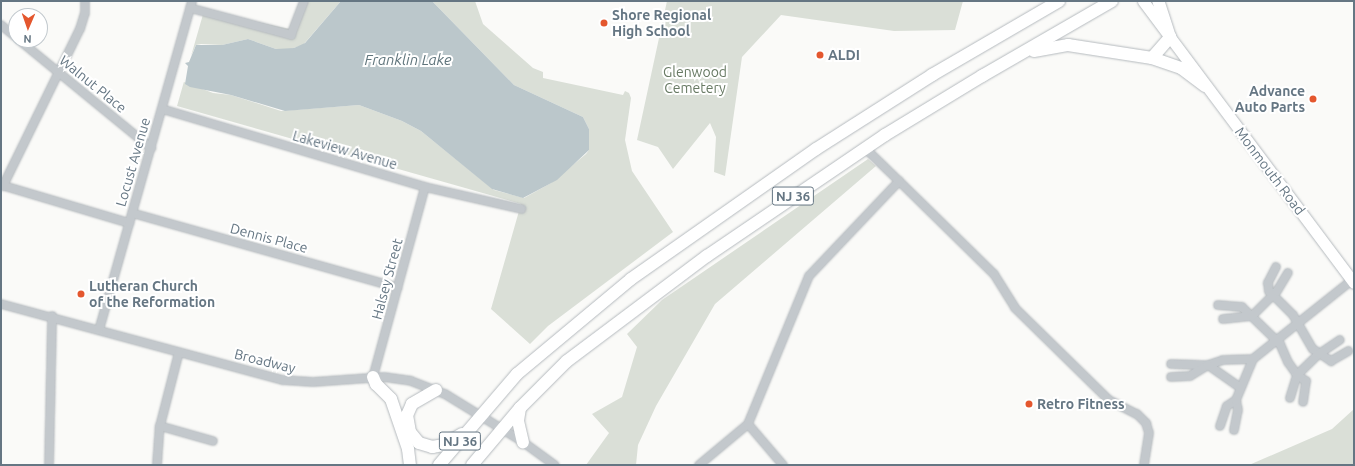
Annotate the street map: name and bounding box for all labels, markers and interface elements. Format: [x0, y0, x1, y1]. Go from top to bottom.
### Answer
place label: Shore Regional High School [612, 7, 711, 40]
north arrow [8, 8, 48, 48]
marker: Shore Regional High School [599, 18, 609, 28]
text: N [23, 33, 32, 45]
place label: ALDI [828, 47, 860, 63]
marker: ALDI [815, 50, 825, 60]
water label: Franklin Lake [364, 51, 452, 69]
street label: Walnut Place [56, 52, 130, 116]
park label: Glenwood Cemetery [663, 64, 727, 96]
place label: Advance Auto Parts [1235, 83, 1305, 116]
marker: Advance Auto Parts [1308, 94, 1318, 104]
street label: Locust Avenue [112, 116, 154, 208]
street label: Monmouth Road [1232, 124, 1308, 218]
street label: Lakeview Avenue [291, 127, 399, 173]
road number: NJ 36 [771, 185, 815, 207]
street label: Dennis Place [228, 220, 310, 256]
street label: Halsey Street [368, 237, 406, 321]
place label: Lutheran Church of the Reformation [89, 278, 215, 310]
marker: Lutheran Church of the Reformation [76, 289, 86, 299]
street label: Broadway [233, 345, 297, 377]
place label: Retro Fitness [1037, 396, 1125, 412]
marker: Retro Fitness [1024, 399, 1034, 409]
road number: NJ 36 [438, 430, 482, 452]

